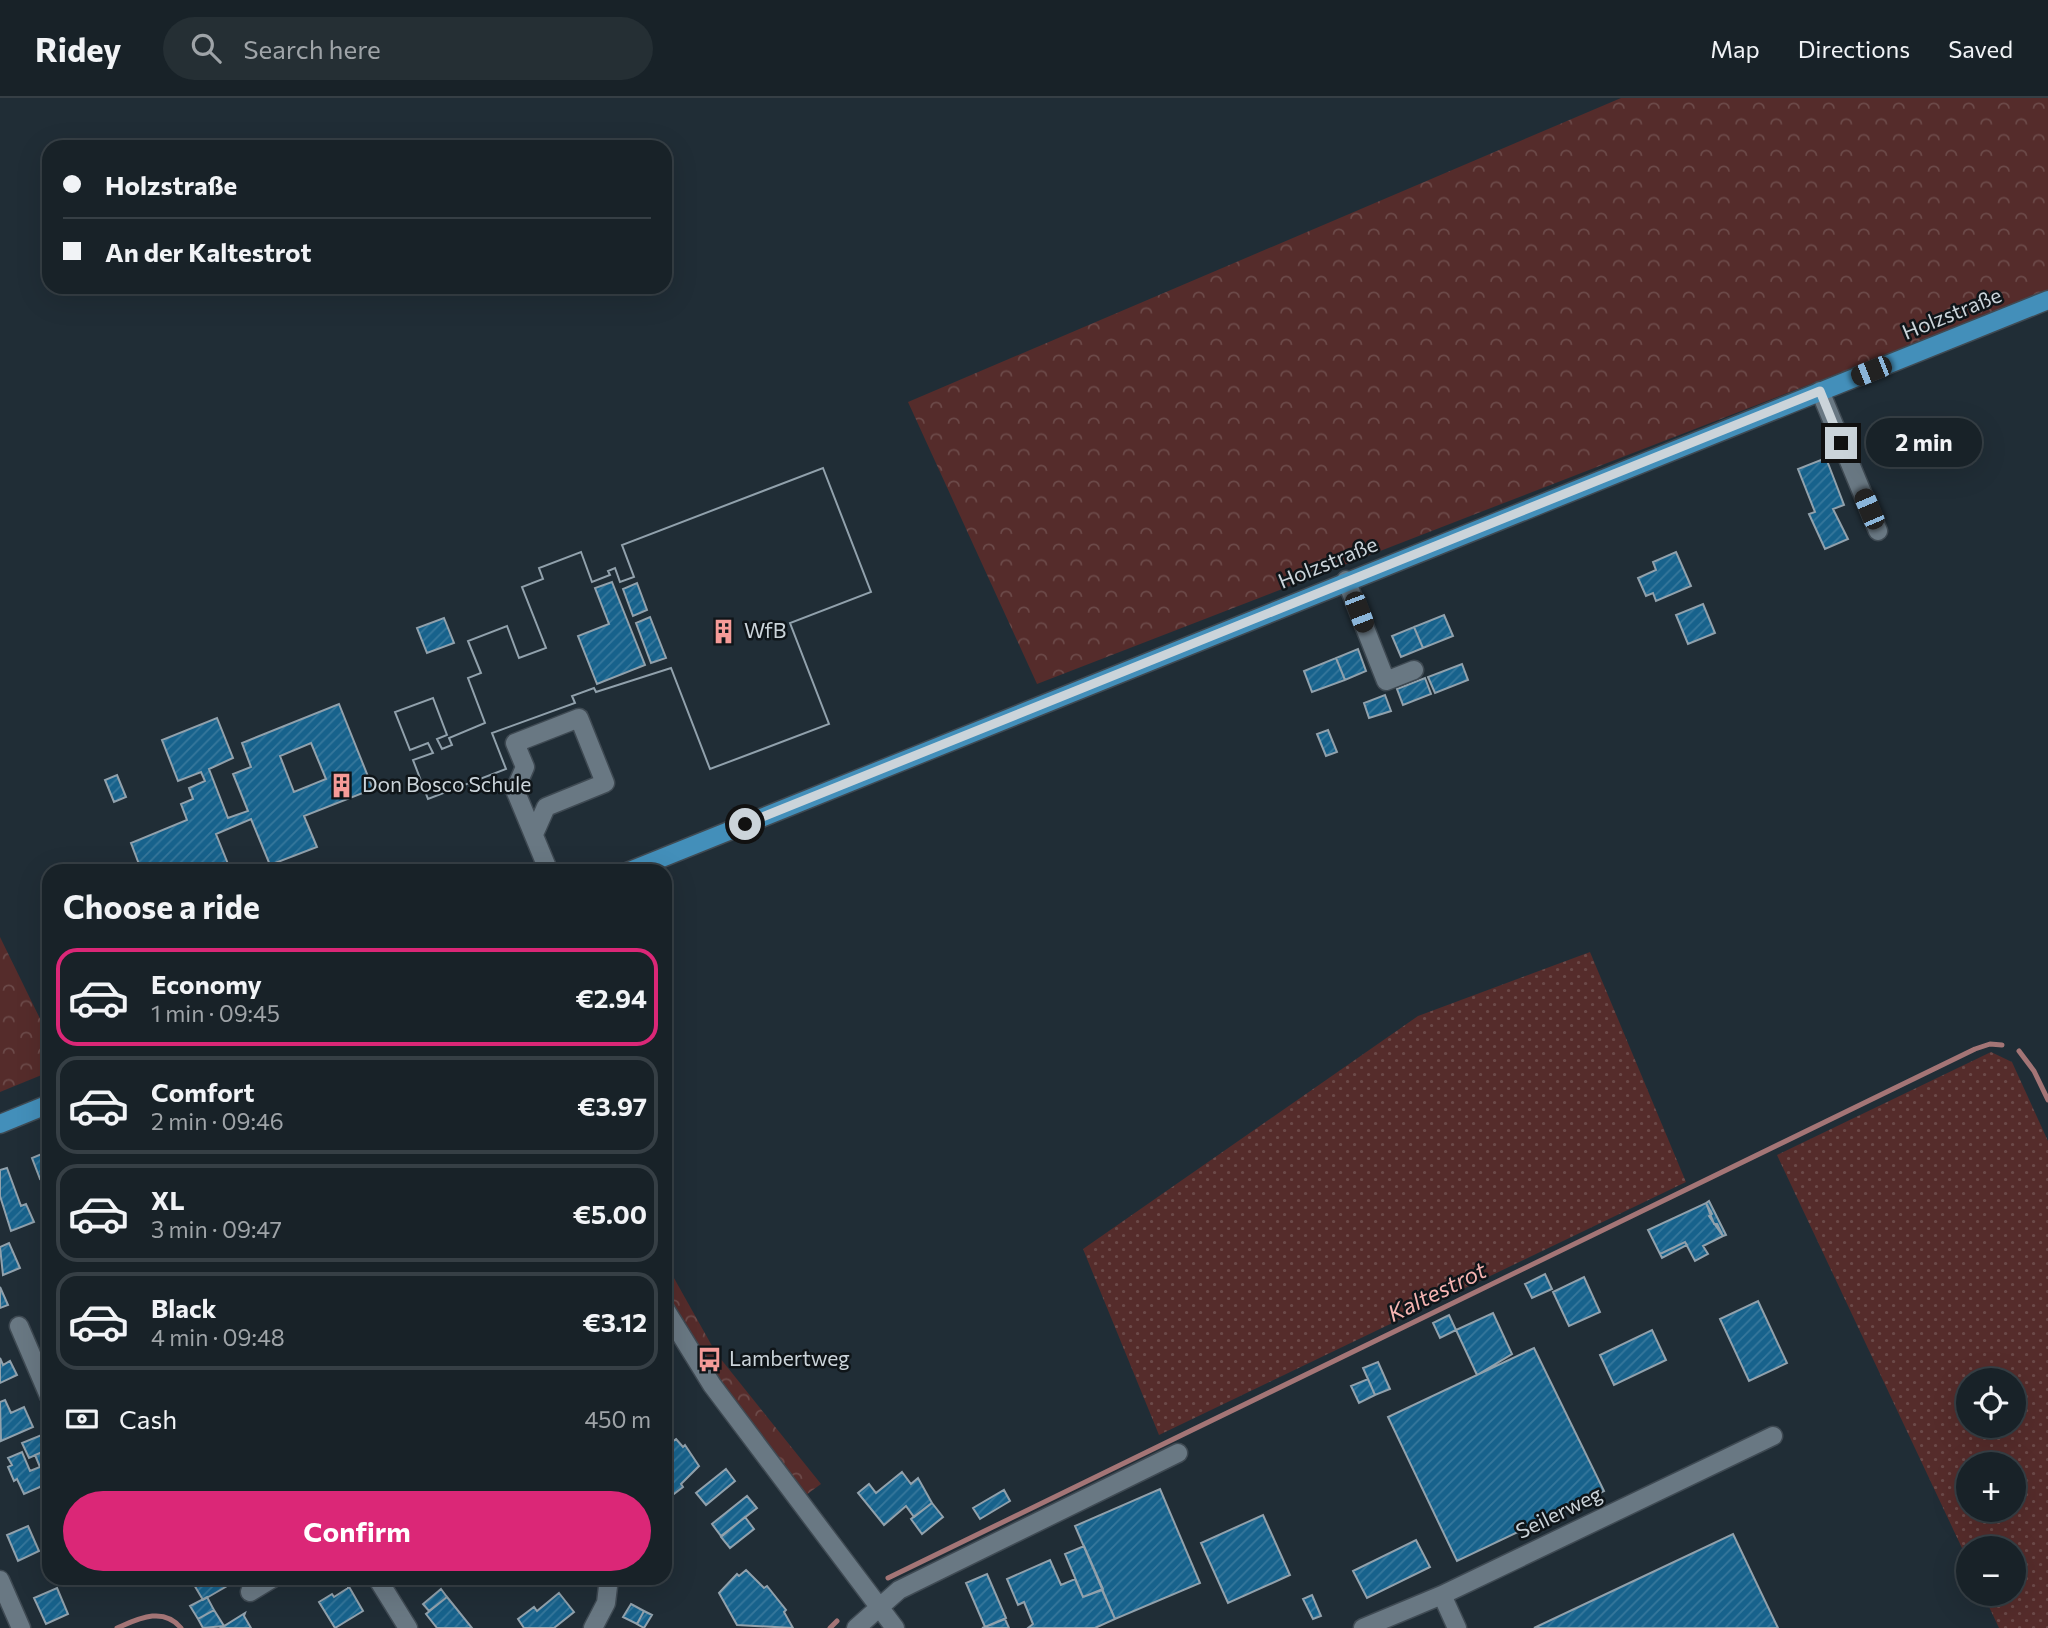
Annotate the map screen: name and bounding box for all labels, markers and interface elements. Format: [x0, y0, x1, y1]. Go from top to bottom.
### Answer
search box [163, 17, 653, 80]
text: Ridey [35, 28, 121, 69]
icon: search [187, 29, 225, 67]
text: Search here [243, 33, 381, 64]
text: Map [1710, 34, 1760, 63]
text: Directions [1798, 34, 1910, 63]
text: Saved [1948, 34, 2013, 63]
text: Holzstraße [105, 169, 237, 200]
text: An der Kaltestrot [105, 236, 312, 267]
street label: Holzstraße [1898, 281, 2005, 344]
car [1848, 353, 1895, 389]
callout: 2 min [1866, 418, 1981, 468]
route end [1825, 427, 1857, 459]
text: 2 min [1895, 428, 1953, 456]
car [1852, 486, 1887, 532]
street label: Holzstraße [1274, 530, 1381, 593]
car [1342, 589, 1377, 635]
building icon: WfB [710, 617, 738, 645]
place label: WfB [744, 617, 786, 642]
building icon: Don Bosco Schule [328, 771, 356, 799]
place label: Don Bosco Schule [362, 771, 531, 796]
route start [729, 808, 761, 840]
text: Choose a ride [63, 886, 260, 926]
icon: car [67, 966, 130, 1029]
text: Economy [151, 968, 262, 999]
text: €2.94 [575, 982, 647, 1013]
text: 1 min · 09:45 [151, 999, 280, 1027]
icon: car [67, 1074, 130, 1137]
text: Comfort [151, 1076, 254, 1107]
text: €3.97 [577, 1090, 647, 1121]
text: 2 min · 09:46 [151, 1107, 284, 1135]
icon: car [67, 1182, 130, 1245]
text: XL [151, 1184, 185, 1215]
text: €5.00 [573, 1198, 647, 1229]
text: 3 min · 09:47 [151, 1215, 282, 1243]
water label: Kaltestrot [1383, 1255, 1491, 1327]
icon: car [67, 1290, 130, 1353]
text: Black [151, 1292, 217, 1323]
text: €3.12 [582, 1306, 647, 1337]
text: 4 min · 09:48 [151, 1323, 285, 1351]
bus stop icon: Lambertweg [695, 1345, 723, 1373]
place label: Lambertweg [729, 1345, 850, 1370]
map controls [1956, 1368, 2026, 1606]
button: locate [1956, 1368, 2026, 1438]
icon: cash [63, 1400, 101, 1438]
text: Cash [119, 1403, 177, 1434]
text: 450 m [585, 1405, 651, 1433]
button: + [1956, 1452, 2026, 1522]
street label: Seilerweg [1511, 1480, 1605, 1543]
button: Confirm [63, 1491, 651, 1571]
button: − [1956, 1536, 2026, 1606]

